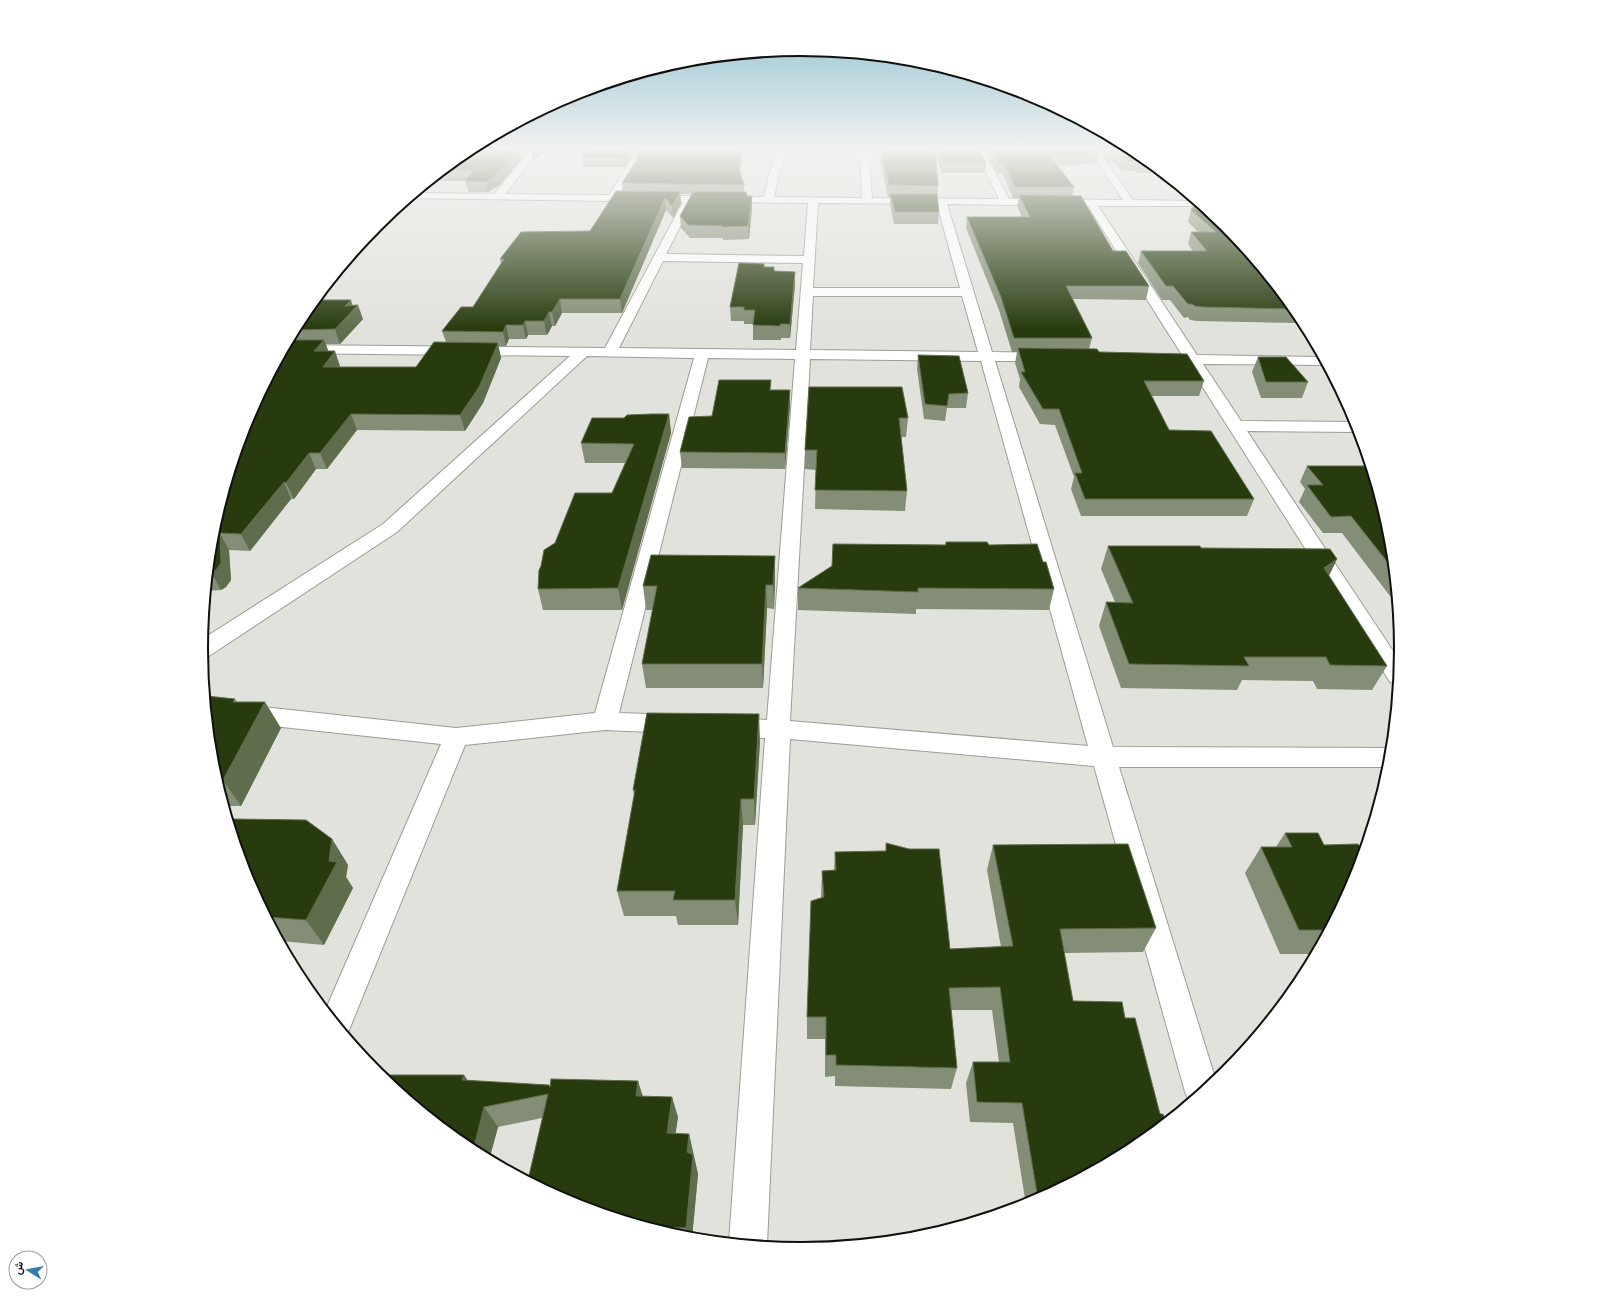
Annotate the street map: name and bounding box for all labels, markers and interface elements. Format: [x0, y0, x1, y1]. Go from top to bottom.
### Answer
north arrow [8, 1250, 48, 1290]
text: ش [10, 1260, 27, 1276]

